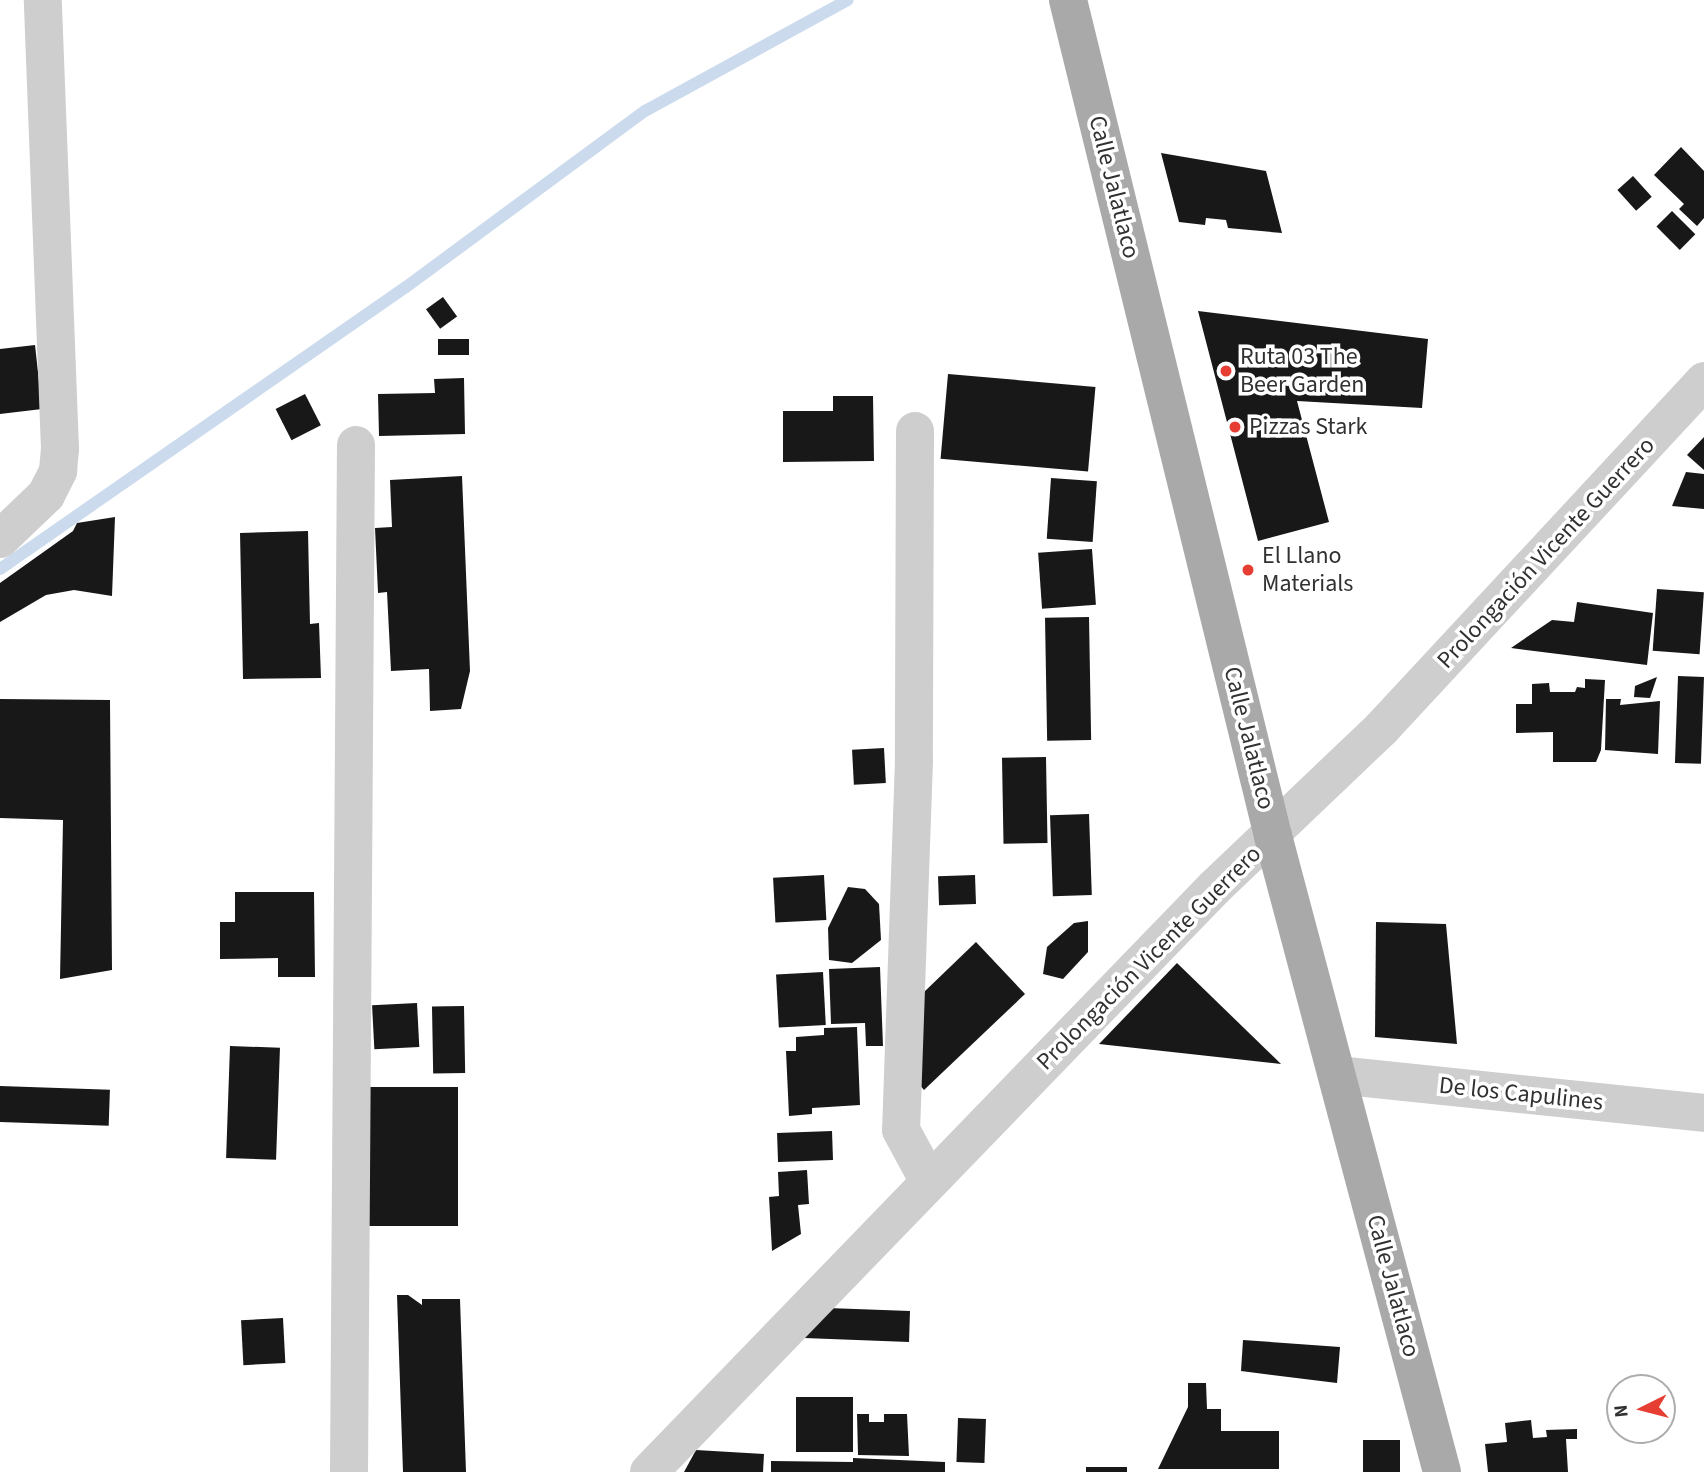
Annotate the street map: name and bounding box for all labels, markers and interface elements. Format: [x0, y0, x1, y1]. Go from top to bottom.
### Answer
street label: Calle Jalatlaco [1082, 113, 1146, 261]
place label: Ruta 03 The Beer Garden [1240, 343, 1364, 399]
marker: Ruta 03 The Beer Garden [1218, 363, 1234, 379]
place label: Pizzas Stark [1249, 413, 1367, 441]
marker: Pizzas Stark [1227, 419, 1243, 435]
street label: Prolongación Vicente Guerrero [1431, 431, 1661, 675]
place label: El Llano Materials [1262, 542, 1353, 598]
marker: El Llano Materials [1240, 562, 1256, 578]
street label: Calle Jalatlaco [1217, 664, 1281, 812]
street label: Prolongación Vicente Guerrero [1031, 840, 1267, 1076]
street label: De los Capulines [1438, 1071, 1604, 1117]
street label: Calle Jalatlaco [1360, 1212, 1426, 1360]
north arrow [1606, 1374, 1676, 1444]
text: N [1608, 1403, 1636, 1419]

